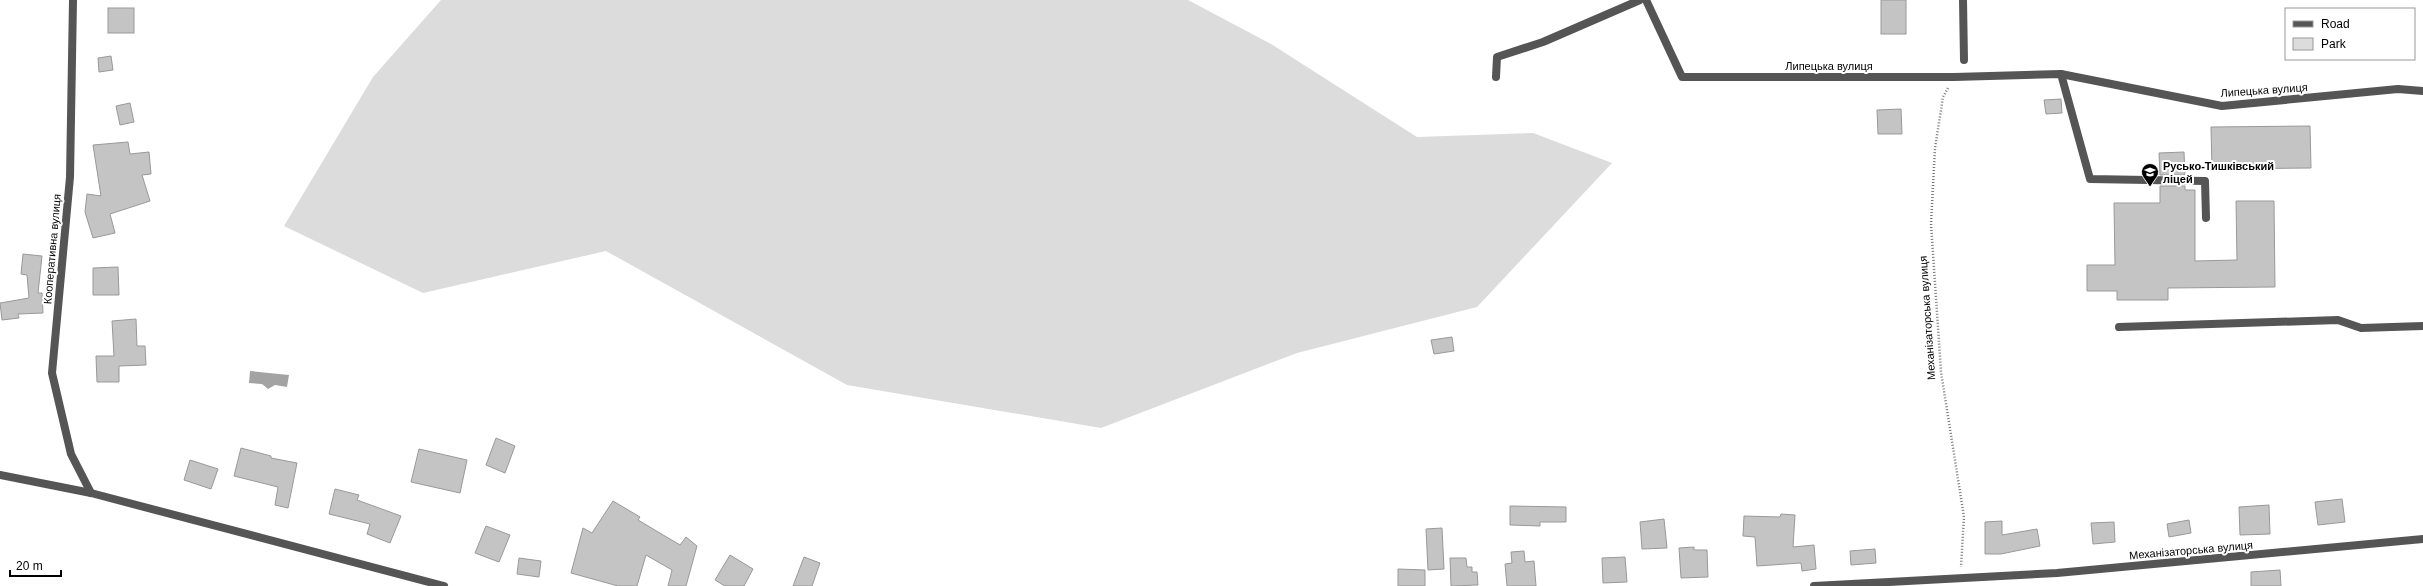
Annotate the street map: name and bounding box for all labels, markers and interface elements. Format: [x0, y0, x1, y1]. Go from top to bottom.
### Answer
legend [2285, 8, 2415, 60]
text: Road [2321, 17, 2350, 31]
text: Park [2321, 37, 2347, 51]
street label: Липецька вулиця [1785, 60, 1873, 72]
street label: Липецька вулиця [2220, 81, 2308, 99]
place label: Русько-Тишківський ліцей [2163, 160, 2274, 185]
school or university icon: Русько-Тишківський ліцей [2140, 162, 2160, 187]
street label: Кооперативна вулиця [41, 193, 63, 305]
street label: Механізаторська вулиця [1917, 256, 1937, 380]
street label: Механізаторська вулиця [2129, 539, 2254, 561]
scale bar [10, 552, 61, 578]
text: 20 m [16, 559, 43, 573]

